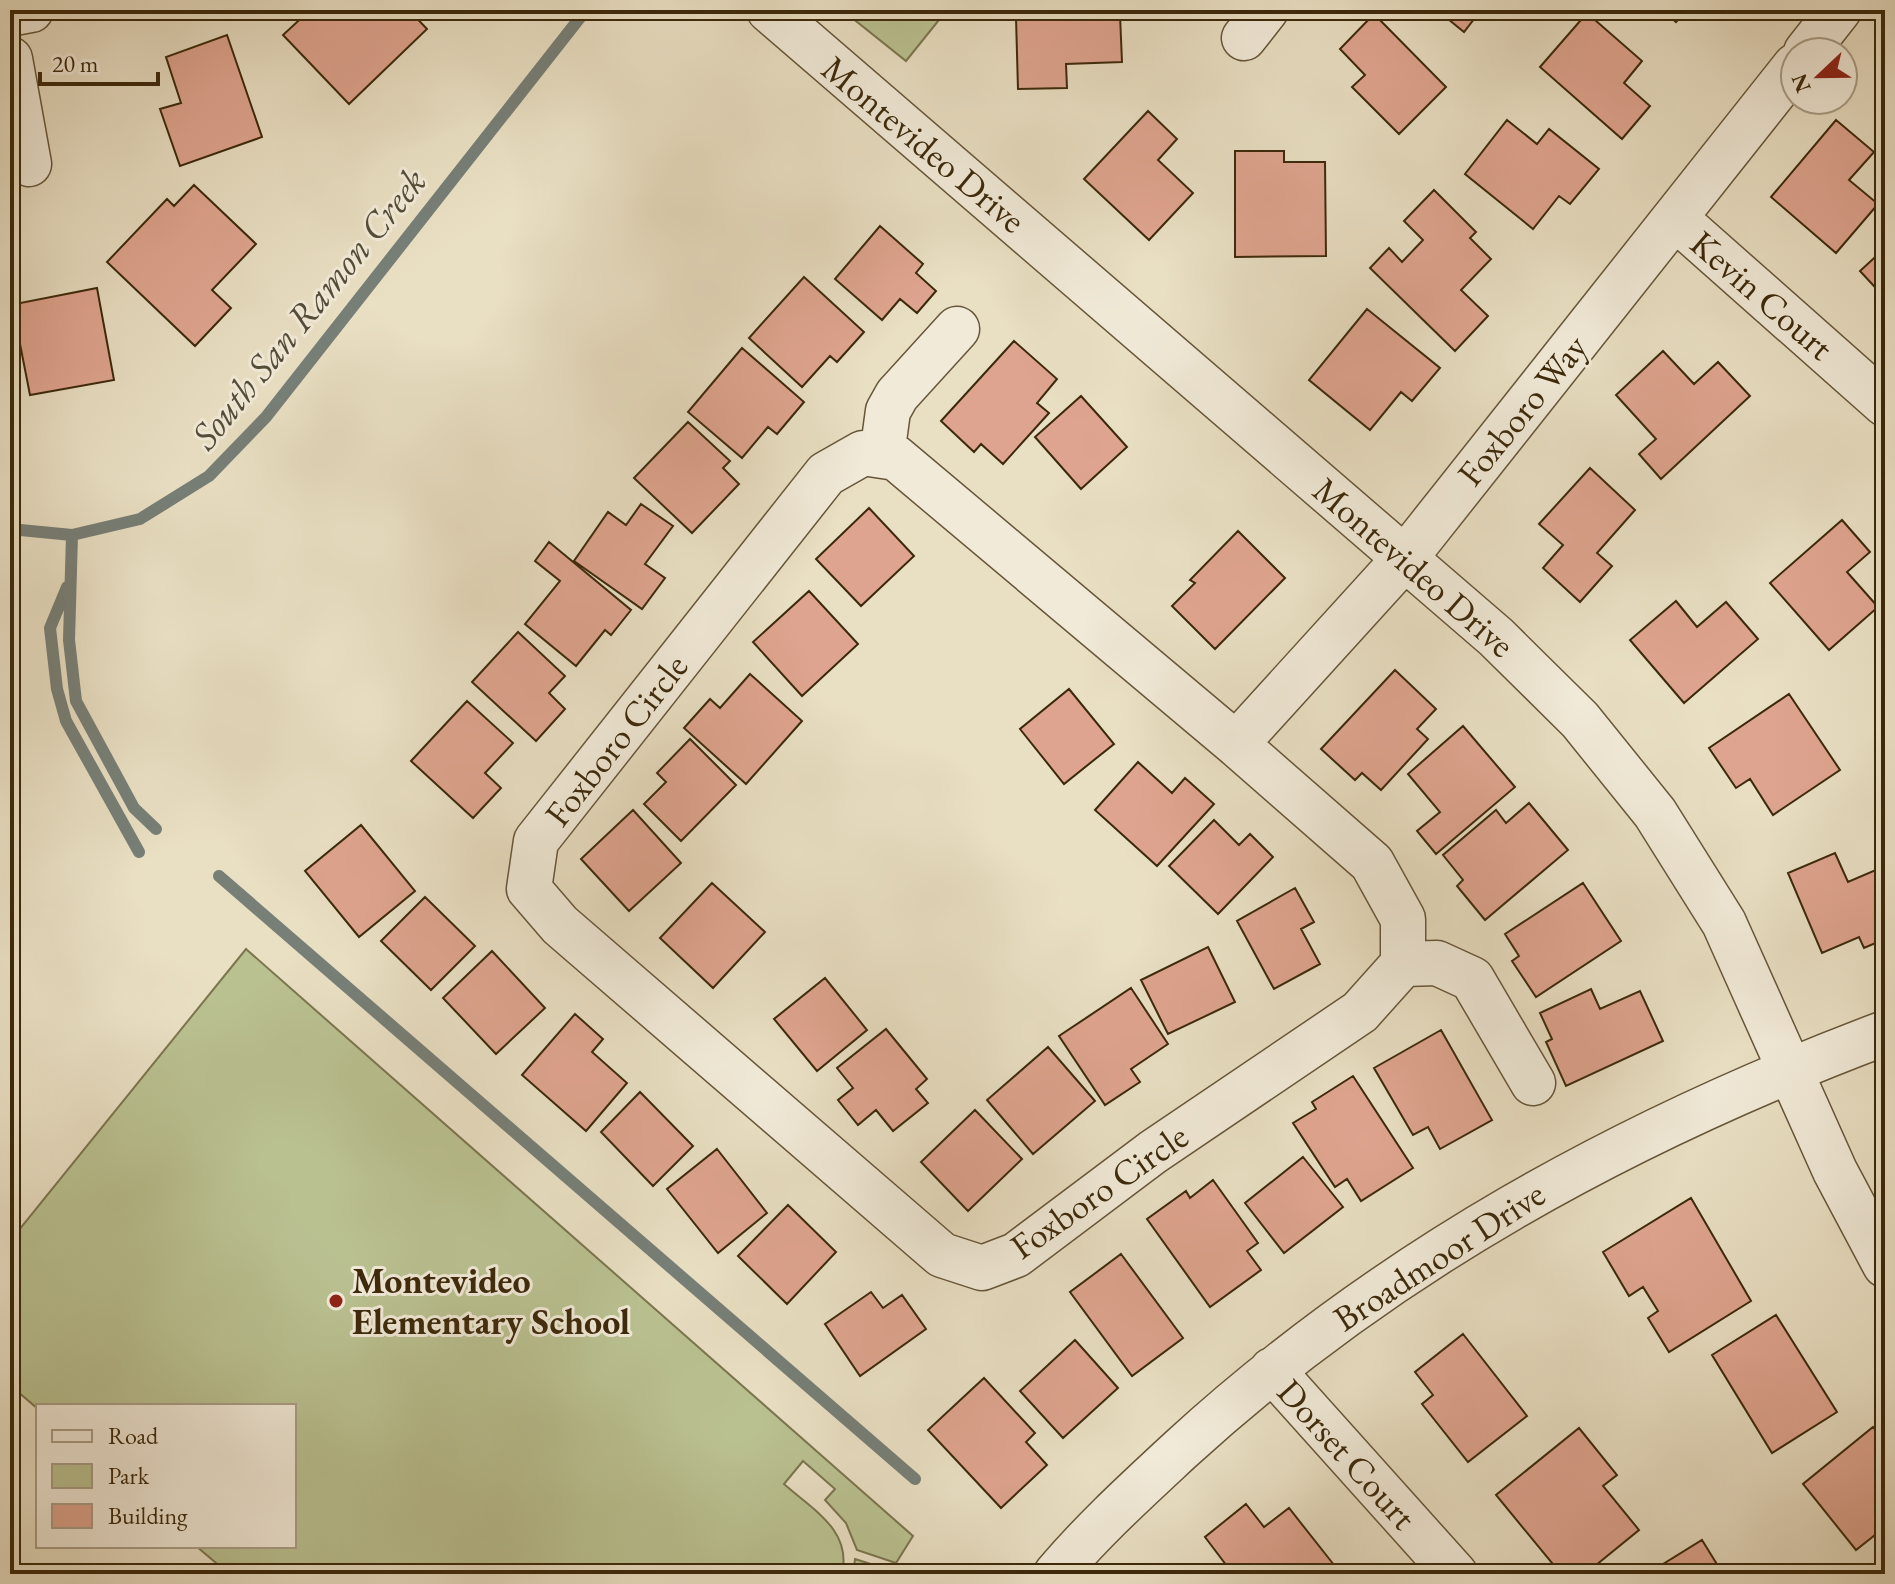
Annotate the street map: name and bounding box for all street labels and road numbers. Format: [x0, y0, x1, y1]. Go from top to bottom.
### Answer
street label: Montevideo Drive [812, 45, 1036, 243]
street label: Kevin Court [1681, 220, 1844, 371]
street label: Foxboro Way [1446, 324, 1598, 495]
street label: Montevideo Drive [1303, 467, 1525, 667]
street label: Foxboro Circle [534, 644, 698, 836]
street label: Foxboro Circle [1001, 1113, 1197, 1269]
street label: Broadmoor Drive [1324, 1170, 1554, 1342]
street label: Dorset Court [1267, 1369, 1427, 1540]

